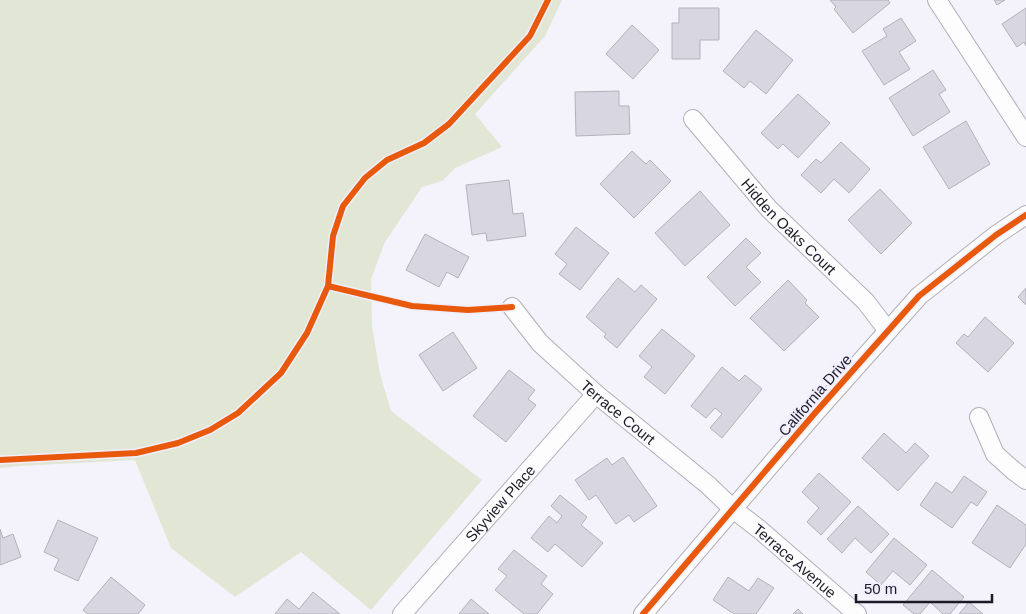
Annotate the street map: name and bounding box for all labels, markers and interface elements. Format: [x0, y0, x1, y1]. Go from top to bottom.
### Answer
street label: Hidden Oaks Court [738, 175, 840, 278]
street label: California Drive [775, 351, 855, 439]
street label: Terrace Court [578, 376, 660, 448]
street label: Skyview Place [462, 461, 538, 545]
street label: Terrace Avenue [751, 520, 840, 601]
scale bar [856, 572, 992, 604]
text: 50 m [864, 580, 897, 597]

